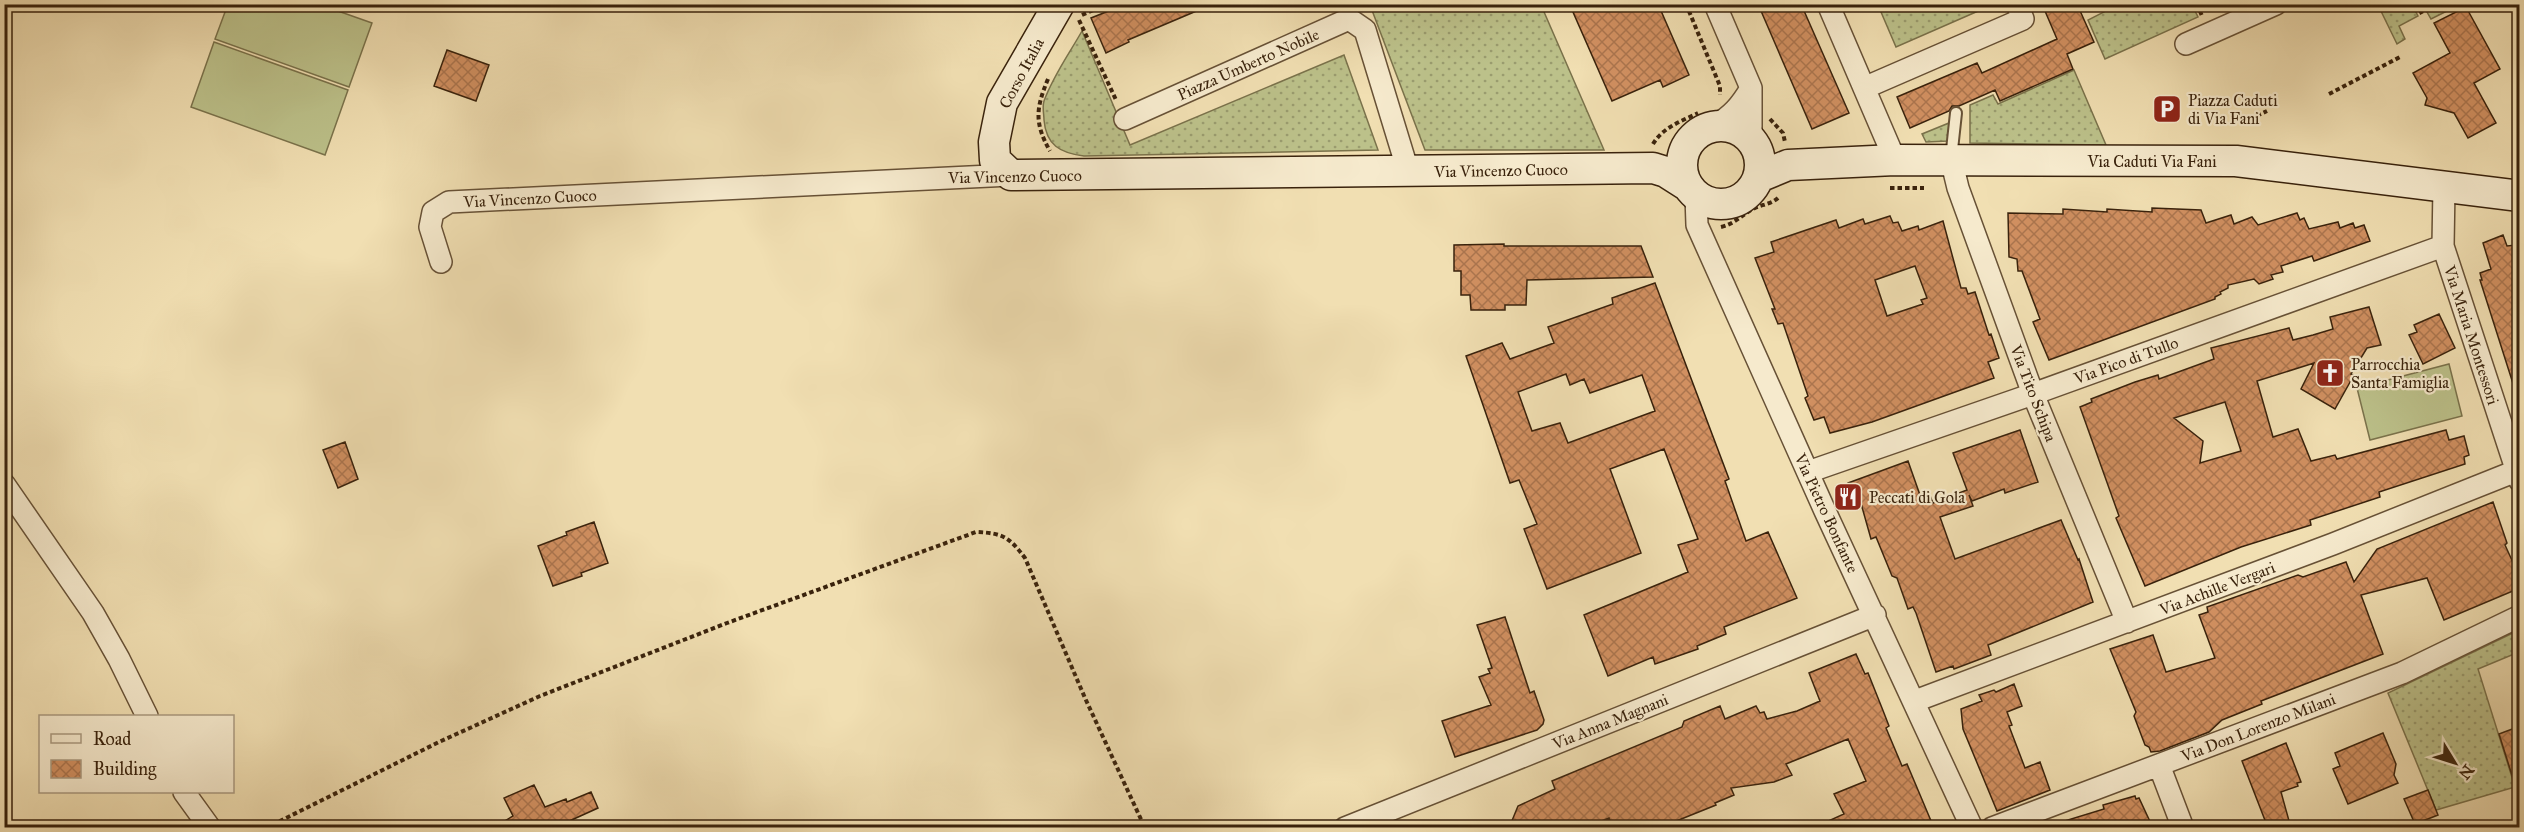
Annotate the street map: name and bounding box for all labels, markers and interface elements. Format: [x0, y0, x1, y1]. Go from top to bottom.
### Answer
street label: Piazza Umberto Nobile [1174, 24, 1322, 104]
street label: Corso Italia [995, 35, 1048, 112]
place label: Piazza Caduti di Via Fani [2188, 91, 2278, 128]
parking icon: Piazza Caduti di Via Fani [2151, 93, 2183, 125]
street label: Via Caduti Via Fani [2086, 152, 2217, 171]
street label: Via Vincenzo Cuoco [1433, 160, 1568, 181]
street label: Via Vincenzo Cuoco [947, 166, 1082, 187]
street label: Via Vincenzo Cuoco [462, 186, 597, 212]
street label: Via Maria Montessori [2440, 262, 2503, 408]
street label: Via Pico di Tullo [2071, 333, 2181, 388]
street label: Via Tito Schipa [2006, 341, 2061, 445]
place label: Parrocchia Santa Famiglia [2351, 355, 2449, 393]
church icon: Parrocchia Santa Famiglia [2314, 357, 2346, 389]
street label: Via Pietro Bonfante [1790, 450, 1863, 576]
restaurant icon: Peccati di Gola [1832, 481, 1864, 513]
place label: Peccati di Gola [1869, 488, 1965, 507]
street label: Via Achille Vergari [2156, 557, 2279, 621]
street label: Via Anna Magnani [1549, 689, 1672, 755]
street label: Via Don Lorenzo Milani [2177, 689, 2339, 766]
legend [39, 715, 234, 793]
text: Road [93, 728, 131, 750]
north arrow [2425, 733, 2485, 793]
text: Building [93, 758, 157, 781]
text: N [2455, 761, 2478, 783]

